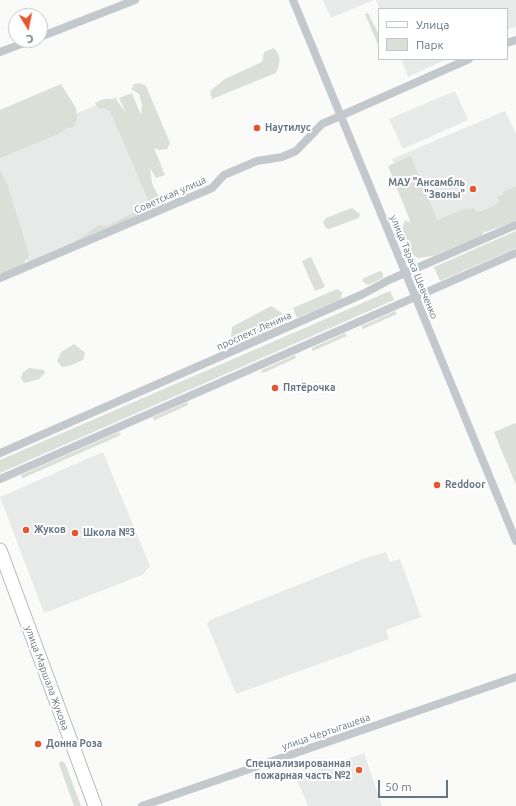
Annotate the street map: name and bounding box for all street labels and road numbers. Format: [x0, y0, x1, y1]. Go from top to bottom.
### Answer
street label: Советская улица [132, 174, 208, 216]
street label: улица Тараса Шевченко [388, 213, 440, 321]
street label: проспект Ленина [215, 309, 293, 353]
street label: улица Маршала Жукова [22, 624, 72, 732]
street label: улица Чертыгашева [280, 711, 372, 753]

